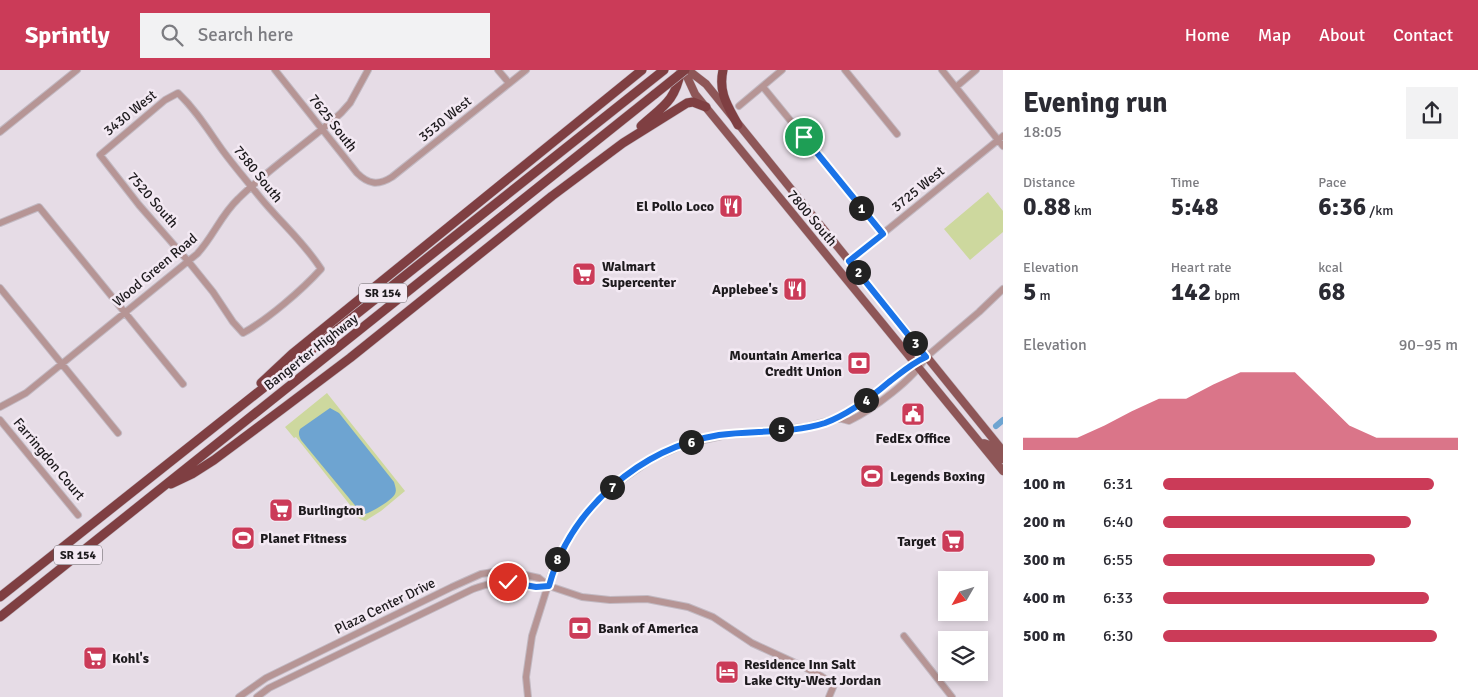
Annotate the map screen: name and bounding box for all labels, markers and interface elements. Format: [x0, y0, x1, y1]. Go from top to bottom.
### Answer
search box [140, 13, 490, 58]
text: Sprintly [25, 20, 110, 50]
icon: search [158, 21, 186, 49]
text: Search here [198, 23, 294, 47]
text: Home [1185, 24, 1230, 46]
text: Map [1258, 24, 1291, 46]
text: About [1319, 24, 1365, 46]
text: Contact [1393, 24, 1453, 46]
text: Evening run [1023, 86, 1168, 120]
street label: 3430 West [100, 87, 160, 139]
button: share [1406, 87, 1458, 139]
street label: 7625 South [305, 91, 361, 155]
street label: 3530 West [415, 93, 475, 145]
pin [783, 116, 825, 158]
text: 18:05 [1023, 122, 1062, 142]
icon: arrive [790, 123, 818, 151]
street label: 7580 South [230, 142, 286, 206]
street label: 3725 West [888, 163, 948, 215]
street label: 7520 South [124, 169, 182, 231]
text: Distance [1023, 174, 1075, 191]
text: Time [1171, 174, 1200, 191]
text: Pace [1318, 174, 1347, 191]
street label: 7800 South [783, 186, 841, 250]
text: 0.88 [1023, 191, 1071, 222]
text: 5:48 [1171, 191, 1219, 222]
text: 6:36 [1318, 191, 1366, 222]
restaurant icon: El Pollo Loco [718, 193, 744, 219]
pin: 1 [848, 196, 874, 220]
place label: El Pollo Loco [636, 198, 714, 215]
text: 1 [858, 200, 865, 217]
text: km [1071, 202, 1092, 219]
text: /km [1366, 202, 1393, 219]
street label: Wood Green Road [109, 230, 201, 310]
place label: Walmart Supercenter [602, 258, 677, 291]
text: Elevation [1023, 259, 1079, 276]
text: Heart rate [1171, 259, 1231, 276]
text: kcal [1318, 259, 1343, 276]
pin: 2 [846, 260, 870, 284]
supermarket icon: Walmart Supercenter [571, 261, 597, 287]
text: 2 [855, 264, 862, 281]
restaurant icon: Applebee's [782, 276, 808, 302]
text: 5 [1023, 276, 1037, 307]
text: 142 [1171, 276, 1211, 307]
text: 68 [1318, 276, 1345, 307]
place label: Applebee's [712, 281, 778, 298]
road number: SR 154 [359, 284, 407, 302]
text: m [1037, 287, 1051, 304]
text: bpm [1211, 287, 1240, 304]
street label: Bangerter Highway [261, 310, 362, 394]
pin: 3 [902, 330, 928, 356]
text: 3 [912, 335, 919, 352]
text: Elevation [1023, 335, 1087, 355]
text: 90–95 m [1399, 335, 1458, 355]
place label: Mountain America Credit Union [729, 347, 842, 380]
bank icon: Mountain America Credit Union [846, 350, 872, 376]
pin: 4 [854, 388, 878, 412]
text: 4 [863, 392, 870, 409]
public building icon: FedEx Office [900, 401, 926, 427]
street label: Farringdon Court [10, 414, 88, 504]
pin: 5 [768, 416, 794, 442]
text: 5 [778, 421, 785, 438]
pin: 6 [678, 430, 704, 454]
place label: FedEx Office [875, 430, 951, 447]
text: 6 [688, 434, 695, 451]
sports icon: Legends Boxing [859, 463, 885, 489]
place label: Legends Boxing [890, 468, 986, 485]
pin: 7 [600, 474, 624, 500]
text: 100 m [1023, 474, 1065, 494]
text: 6:31 [1103, 474, 1133, 494]
text: 7 [609, 479, 616, 496]
supermarket icon: Burlington [268, 497, 294, 523]
place label: Burlington [298, 502, 364, 519]
text: 200 m [1023, 512, 1065, 532]
text: 6:40 [1103, 512, 1133, 532]
sports icon: Planet Fitness [230, 525, 256, 551]
supermarket icon: Target [940, 528, 966, 554]
place label: Planet Fitness [260, 530, 347, 547]
place label: Target [898, 533, 937, 550]
road number: SR 154 [54, 546, 102, 564]
pin: 8 [544, 546, 570, 572]
text: 300 m [1023, 550, 1065, 570]
text: 6:55 [1103, 550, 1133, 570]
text: 8 [554, 551, 561, 568]
pin [487, 561, 529, 603]
icon: check [494, 568, 522, 596]
north arrow [938, 571, 988, 621]
map controls [938, 571, 988, 681]
street label: Plaza Center Drive [332, 574, 438, 638]
text: 400 m [1023, 588, 1065, 608]
text: 6:33 [1103, 588, 1133, 608]
bank icon: Bank of America [567, 615, 593, 641]
place label: Bank of America [598, 620, 698, 637]
text: 500 m [1023, 626, 1065, 646]
text: 6:30 [1103, 626, 1133, 646]
button: layers [938, 631, 988, 681]
supermarket icon: Kohl's [82, 645, 108, 671]
place label: Kohl's [112, 650, 149, 667]
place label: Residence Inn Salt Lake City-West Jordan [744, 656, 881, 689]
hotel icon: Residence Inn Salt Lake City-West Jordan [714, 659, 740, 685]

